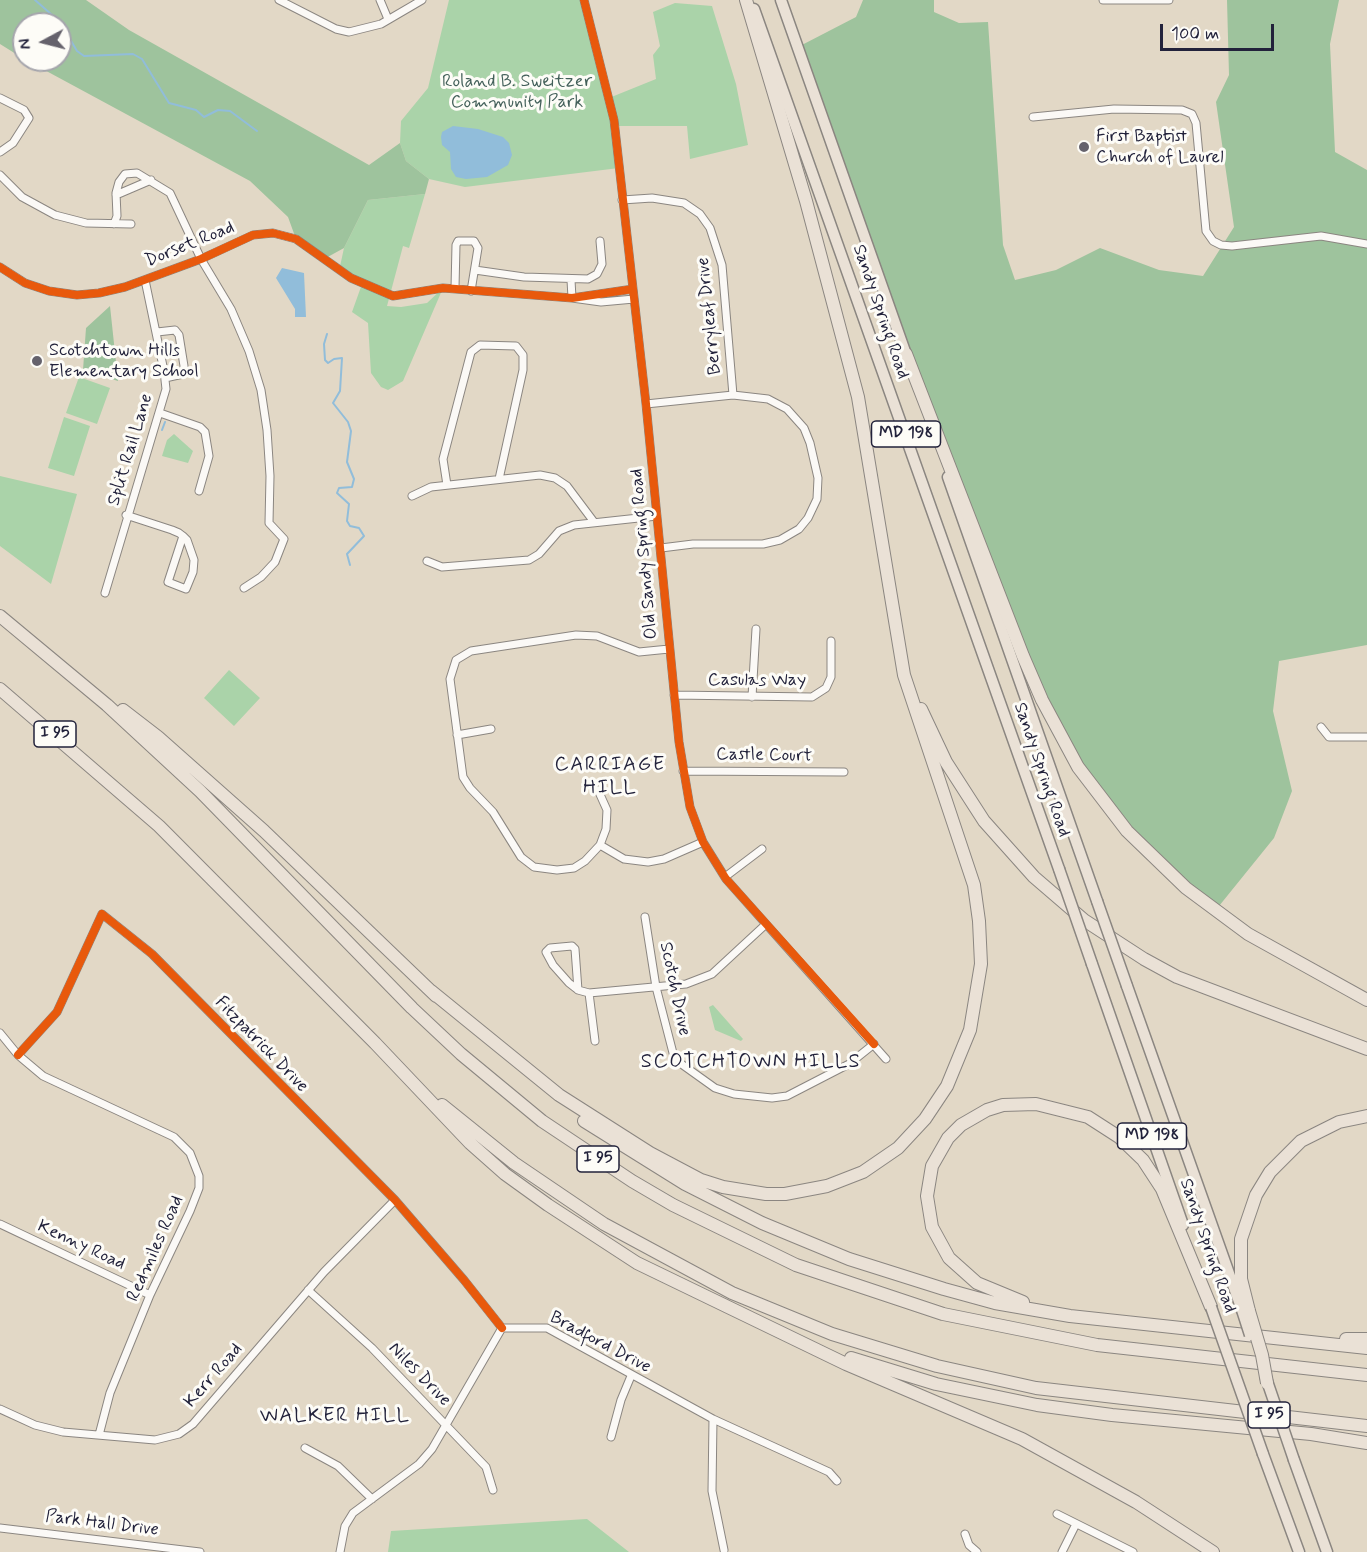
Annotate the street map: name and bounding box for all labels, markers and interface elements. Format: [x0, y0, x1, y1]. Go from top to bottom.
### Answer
north arrow [12, 12, 72, 72]
scale bar [1163, 12, 1277, 50]
text: 100 m [1171, 22, 1219, 46]
text: N [15, 37, 37, 51]
park label: Roland B. Sweitzer Community Park [442, 71, 592, 113]
place label: First Baptist Church of Laurel [1096, 126, 1224, 168]
marker: First Baptist Church of Laurel [1077, 140, 1091, 154]
street label: Dorset Road [142, 217, 238, 273]
street label: Sandy Spring Road [847, 242, 913, 382]
street label: Berryleaf Drive [693, 256, 727, 376]
place label: Scotchtown Hills Elementary School [49, 340, 199, 382]
marker: Scotchtown Hills Elementary School [30, 354, 44, 368]
street label: Split Rail Lane [104, 392, 158, 508]
road number: MD 198 [872, 421, 940, 447]
street label: Old Sandy Spring Road [627, 468, 663, 640]
street label: Casulas Way [708, 670, 806, 692]
street label: Sandy Spring Road [1008, 700, 1074, 840]
road number: I 95 [34, 721, 76, 747]
street label: Castle Court [716, 744, 812, 768]
district label: CARRIAGE HILL [553, 754, 667, 801]
street label: Scotch Drive [654, 940, 694, 1038]
street label: Fitzpatrick Drive [210, 992, 312, 1098]
district label: SCOTCHTOWN HILLS [642, 1051, 860, 1075]
road number: MD 198 [1118, 1123, 1186, 1149]
road number: I 95 [577, 1146, 619, 1172]
street label: Sandy Spring Road [1174, 1176, 1240, 1316]
street label: Redmiles Road [123, 1193, 189, 1305]
street label: Kenny Road [34, 1216, 128, 1276]
street label: Bradford Drive [546, 1307, 654, 1379]
street label: Niles Drive [383, 1338, 455, 1412]
street label: Kerr Road [180, 1339, 248, 1413]
road number: I 95 [1248, 1402, 1290, 1428]
district label: WALKER HILL [262, 1405, 408, 1429]
street label: Park Hall Drive [44, 1506, 160, 1542]

